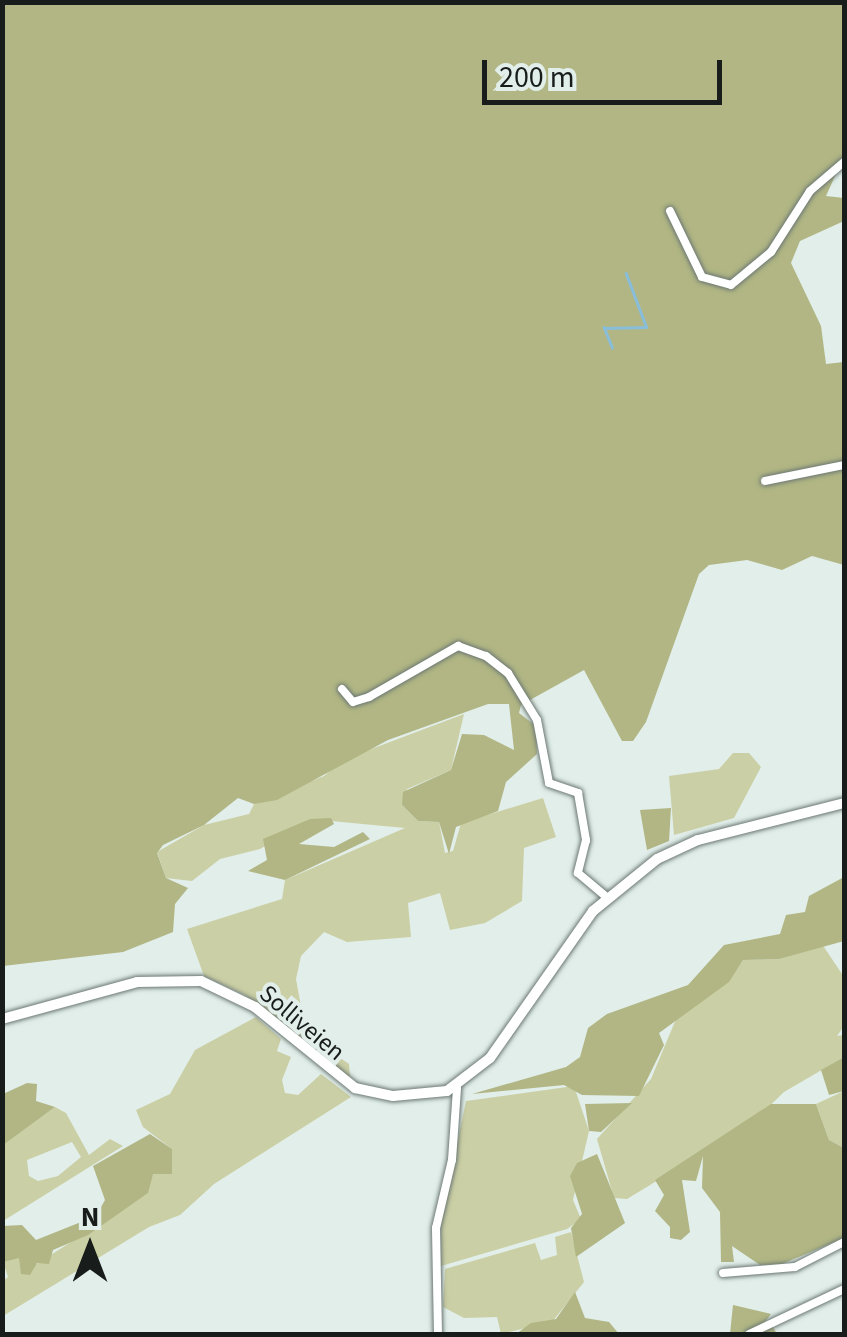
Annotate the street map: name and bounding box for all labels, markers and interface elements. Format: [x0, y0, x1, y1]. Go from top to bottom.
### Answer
scale bar [487, 40, 727, 102]
text: 200 m [499, 56, 575, 99]
street label: Solliveien [253, 979, 351, 1067]
north arrow [40, 1197, 140, 1297]
text: N [81, 1197, 99, 1237]

